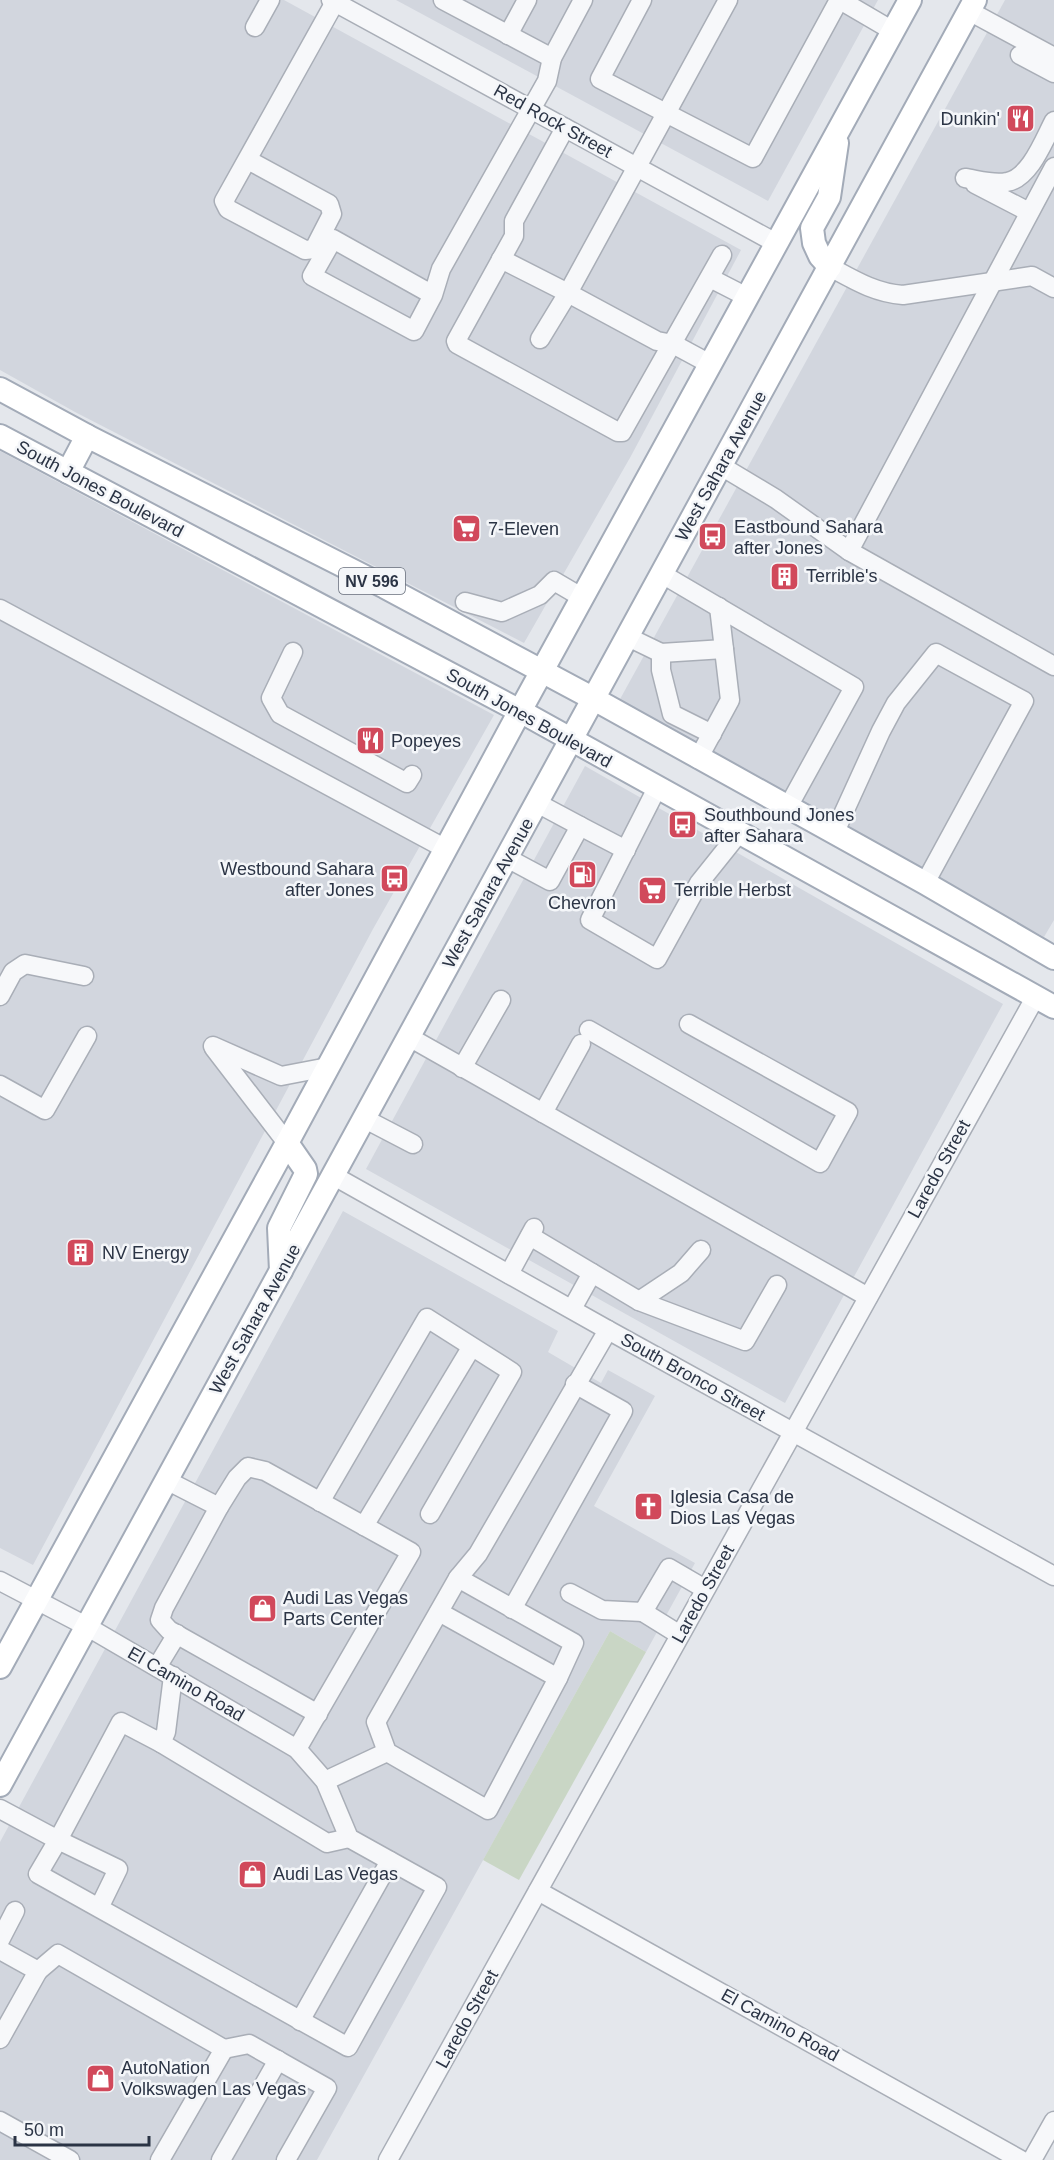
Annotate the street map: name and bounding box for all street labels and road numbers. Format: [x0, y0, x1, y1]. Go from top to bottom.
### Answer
street label: Red Rock Street [490, 80, 616, 162]
street label: West Sahara Avenue [671, 387, 771, 545]
street label: South Jones Boulevard [13, 436, 187, 542]
road number: NV 596 [339, 568, 405, 594]
street label: South Jones Boulevard [443, 664, 615, 772]
street label: West Sahara Avenue [438, 814, 538, 972]
street label: Laredo Street [904, 1116, 974, 1222]
street label: West Sahara Avenue [205, 1240, 305, 1398]
street label: South Bronco Street [617, 1329, 769, 1425]
street label: Laredo Street [668, 1541, 738, 1647]
street label: El Camino Road [124, 1643, 248, 1725]
street label: Laredo Street [432, 1966, 502, 2072]
street label: El Camino Road [718, 1984, 842, 2066]

